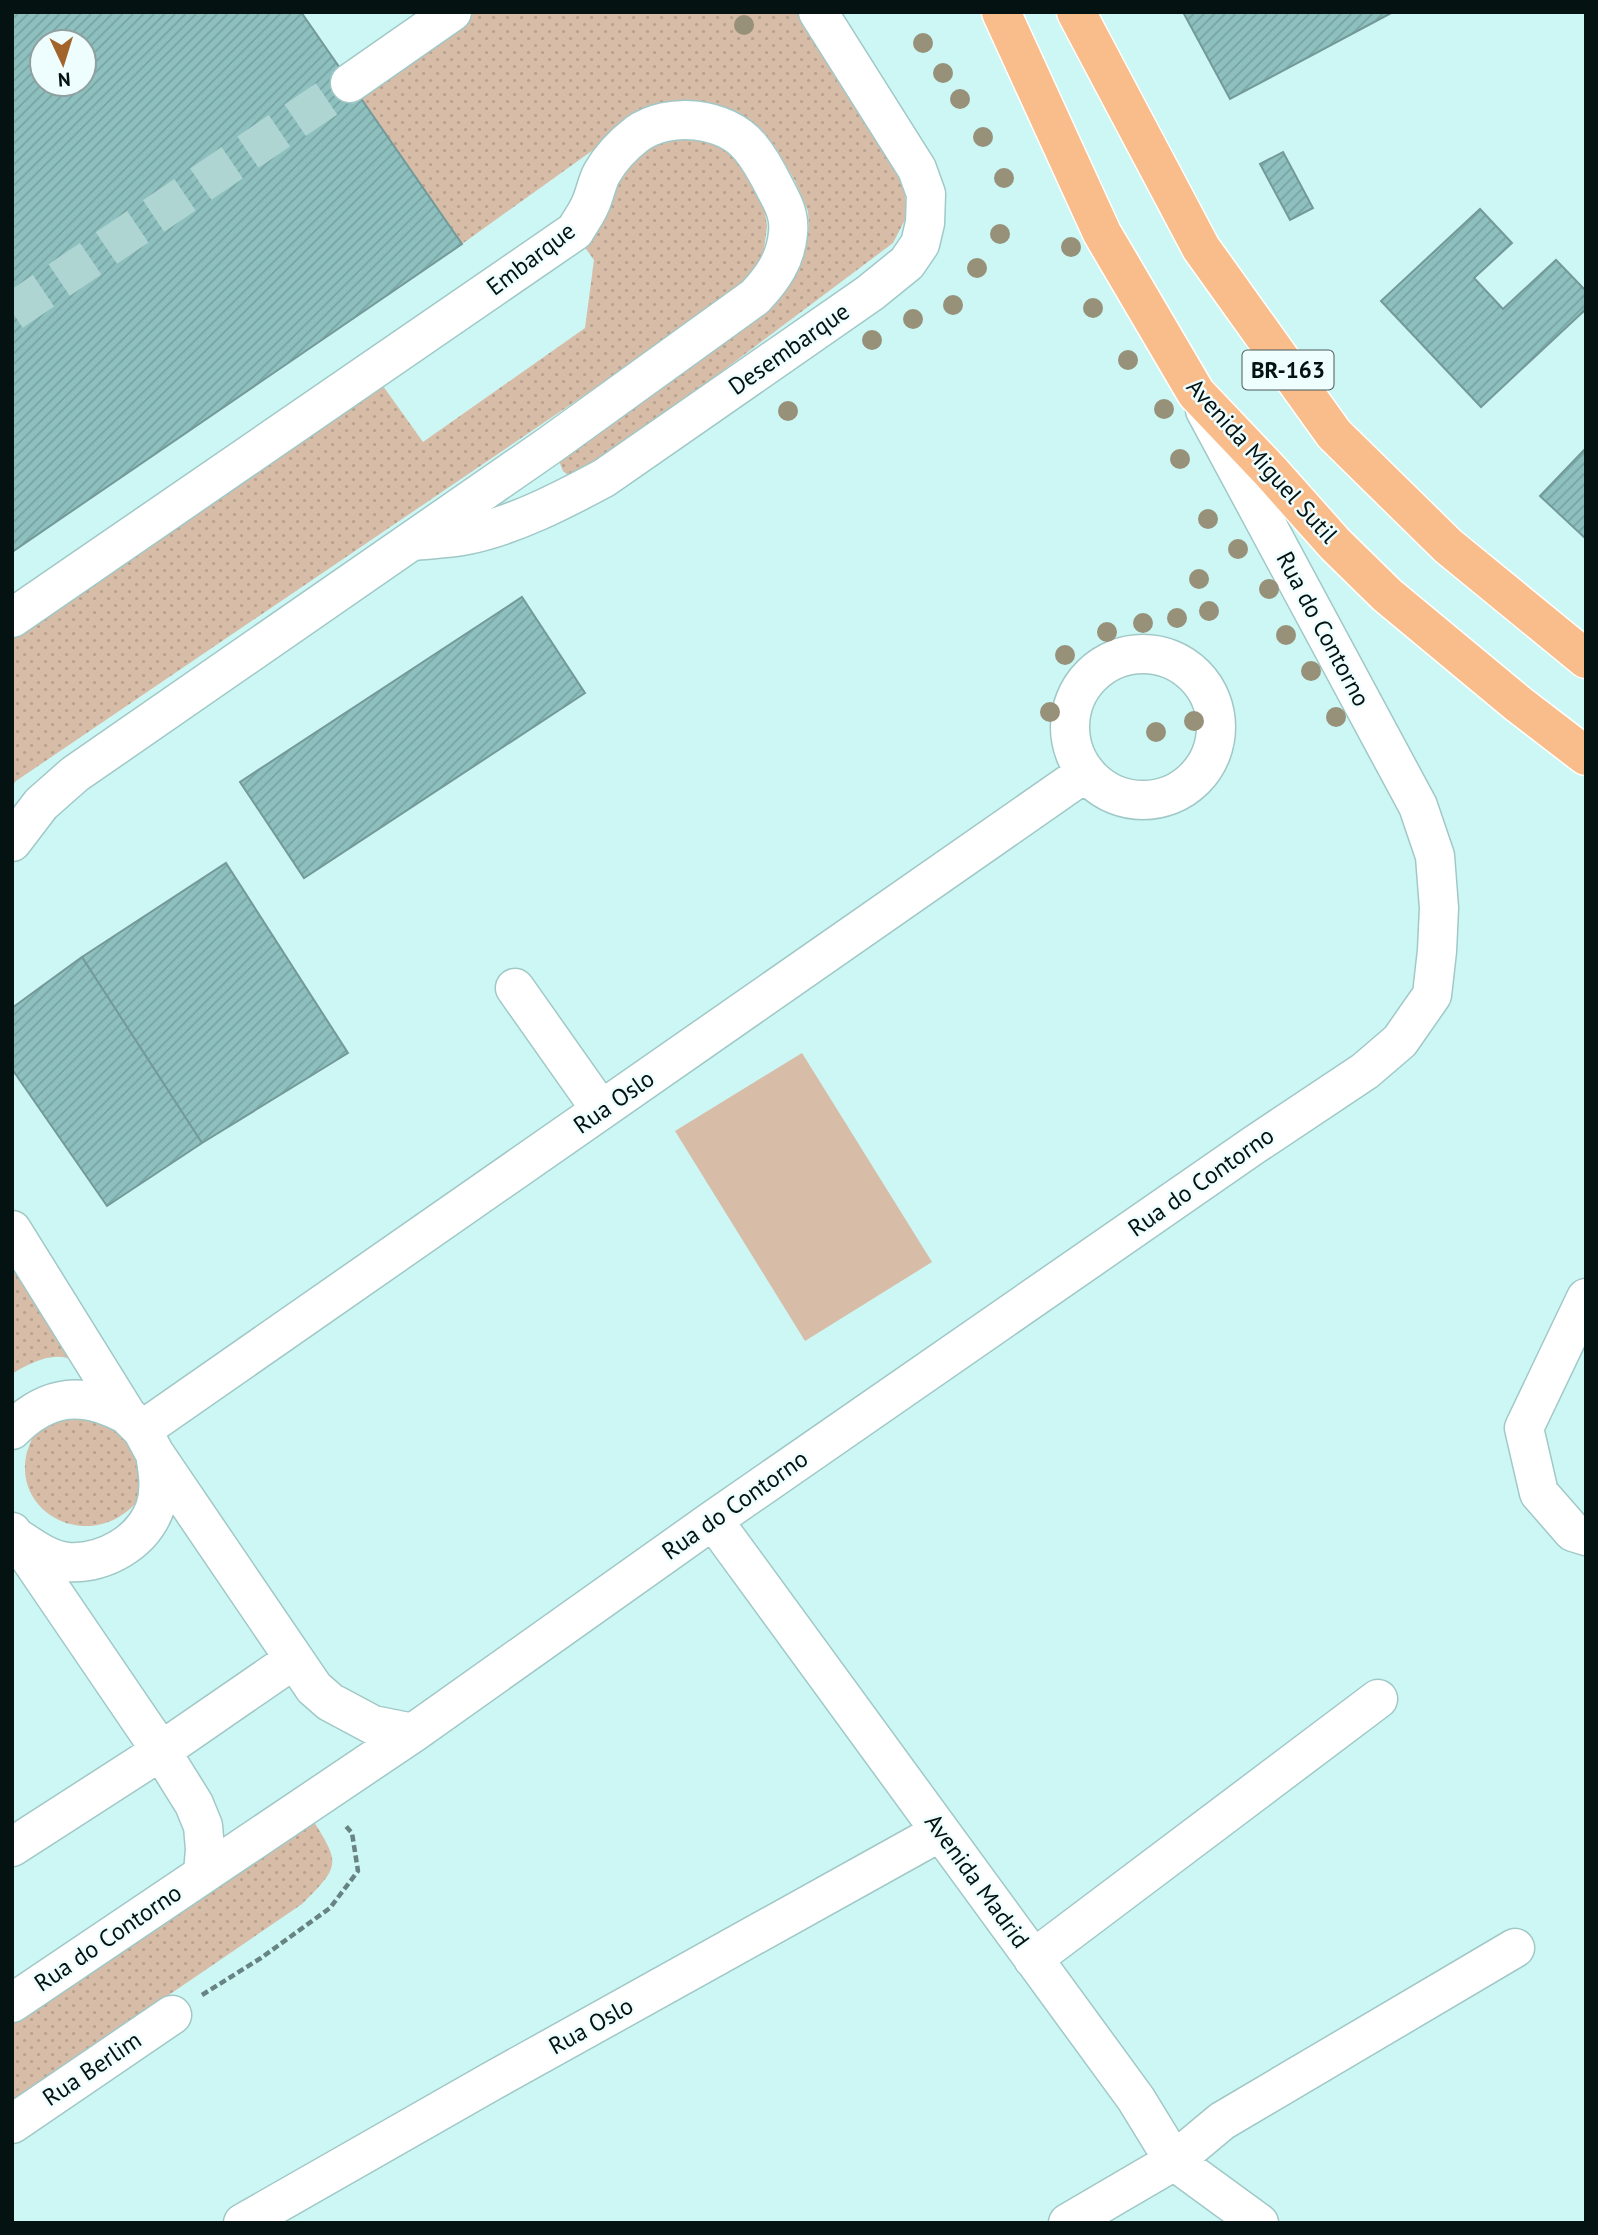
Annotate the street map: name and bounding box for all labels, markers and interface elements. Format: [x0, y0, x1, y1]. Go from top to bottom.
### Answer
north arrow [28, 28, 98, 98]
text: N [57, 68, 71, 92]
street label: Embarque [480, 215, 581, 302]
street label: Desembarque [722, 296, 855, 402]
road number: BR-163 [1242, 350, 1334, 390]
street label: Avenida Miguel Sutil [1180, 372, 1345, 550]
street label: Rua do Contorno [1270, 546, 1377, 712]
street label: Rua Oslo [567, 1063, 660, 1141]
street label: Rua do Contorno [1122, 1120, 1280, 1243]
street label: Rua do Contorno [656, 1443, 814, 1566]
street label: Avenida Madrid [918, 1807, 1037, 1954]
street label: Rua do Contorno [28, 1877, 187, 1998]
street label: Rua Oslo [543, 1990, 638, 2061]
street label: Rua Berlim [36, 2024, 147, 2113]

